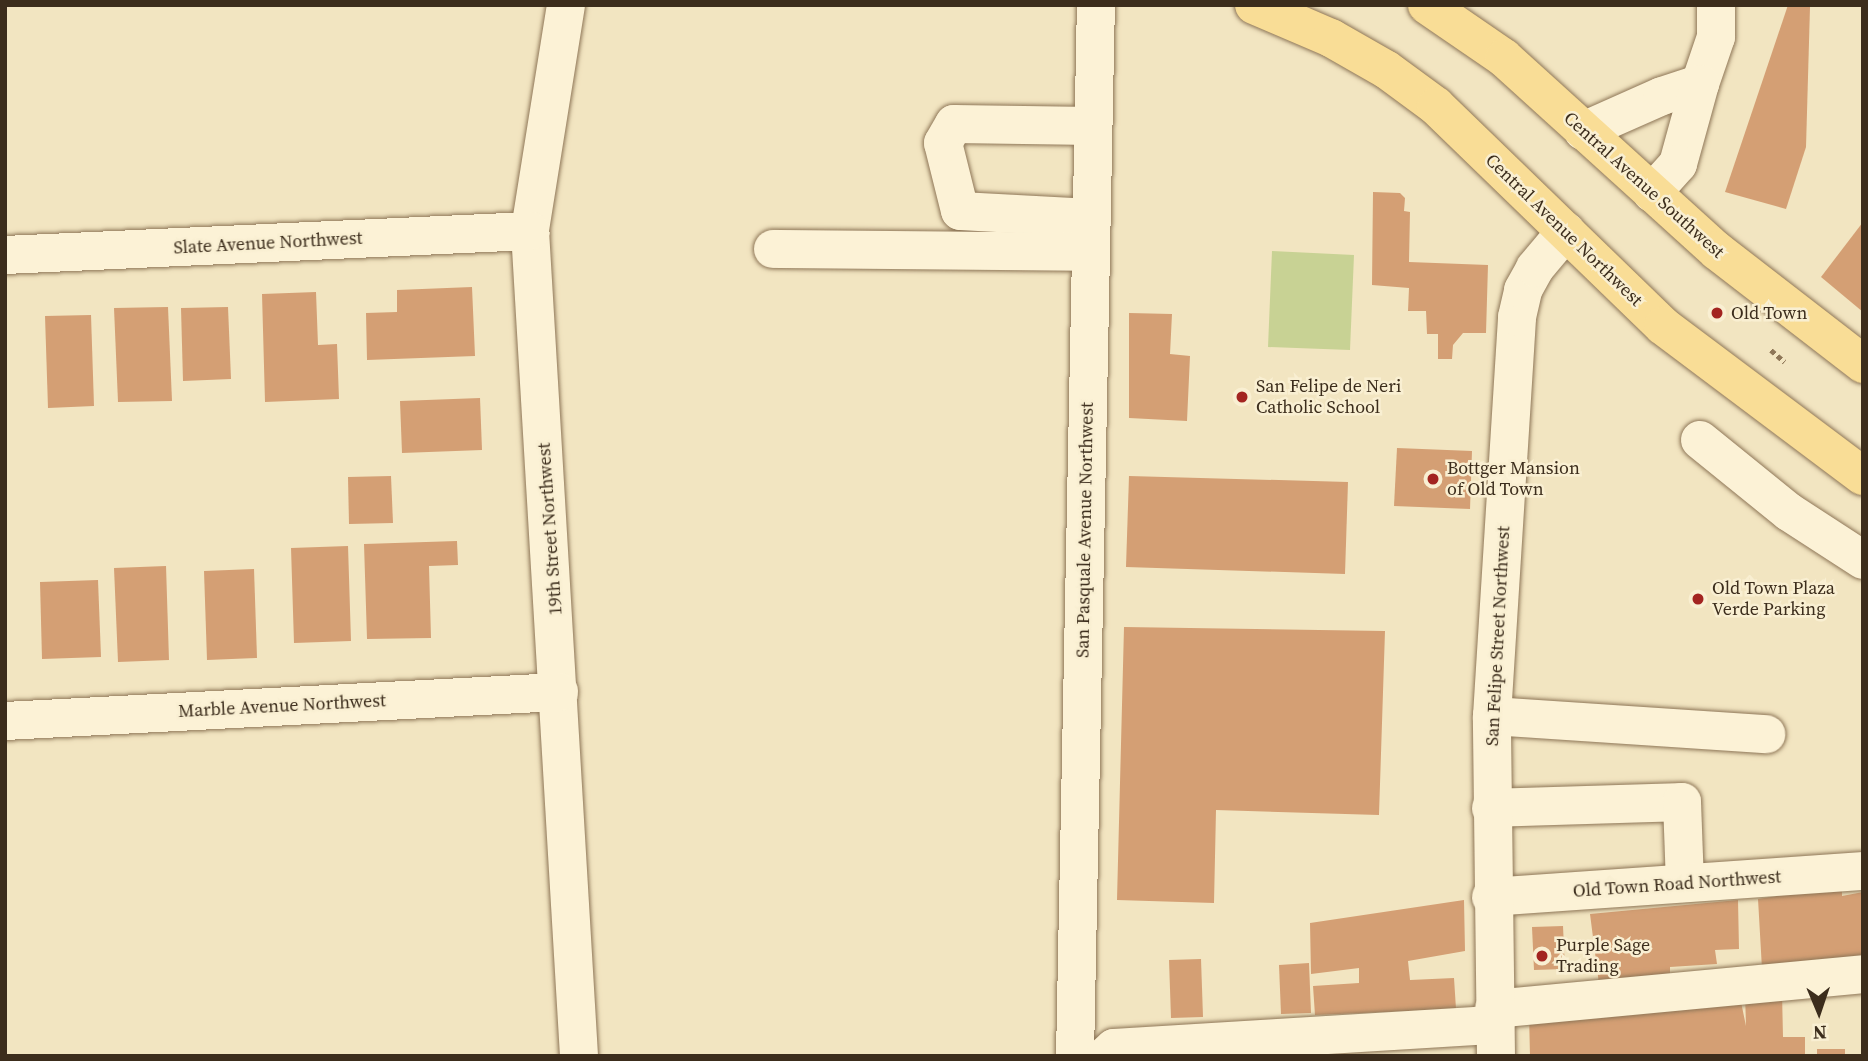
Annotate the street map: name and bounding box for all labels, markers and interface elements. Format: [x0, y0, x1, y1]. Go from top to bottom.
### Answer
street label: Central Avenue Southwest [1559, 107, 1729, 263]
street label: Central Avenue Northwest [1481, 149, 1647, 311]
street label: Slate Avenue Northwest [173, 227, 363, 259]
place label: Old Town [1731, 302, 1808, 324]
marker: Old Town [1709, 305, 1725, 321]
place label: San Felipe de Neri Catholic School [1256, 376, 1401, 418]
marker: San Felipe de Neri Catholic School [1234, 389, 1250, 405]
street label: San Pasquale Avenue Northwest [1072, 402, 1098, 658]
street label: 19th Street Northwest [533, 442, 567, 616]
place label: Bottger Mansion of Old Town [1447, 458, 1580, 500]
marker: Bottger Mansion of Old Town [1425, 471, 1441, 487]
street label: San Felipe Street Northwest [1481, 525, 1515, 747]
place label: Old Town Plaza Verde Parking [1712, 578, 1835, 620]
marker: Old Town Plaza Verde Parking [1690, 591, 1706, 607]
street label: Marble Avenue Northwest [178, 690, 386, 722]
street label: Old Town Road Northwest [1572, 866, 1782, 902]
place label: Purple Sage Trading [1556, 935, 1650, 978]
marker: Purple Sage Trading [1534, 948, 1550, 964]
north arrow [1784, 977, 1854, 1047]
text: N [1812, 1020, 1827, 1046]

